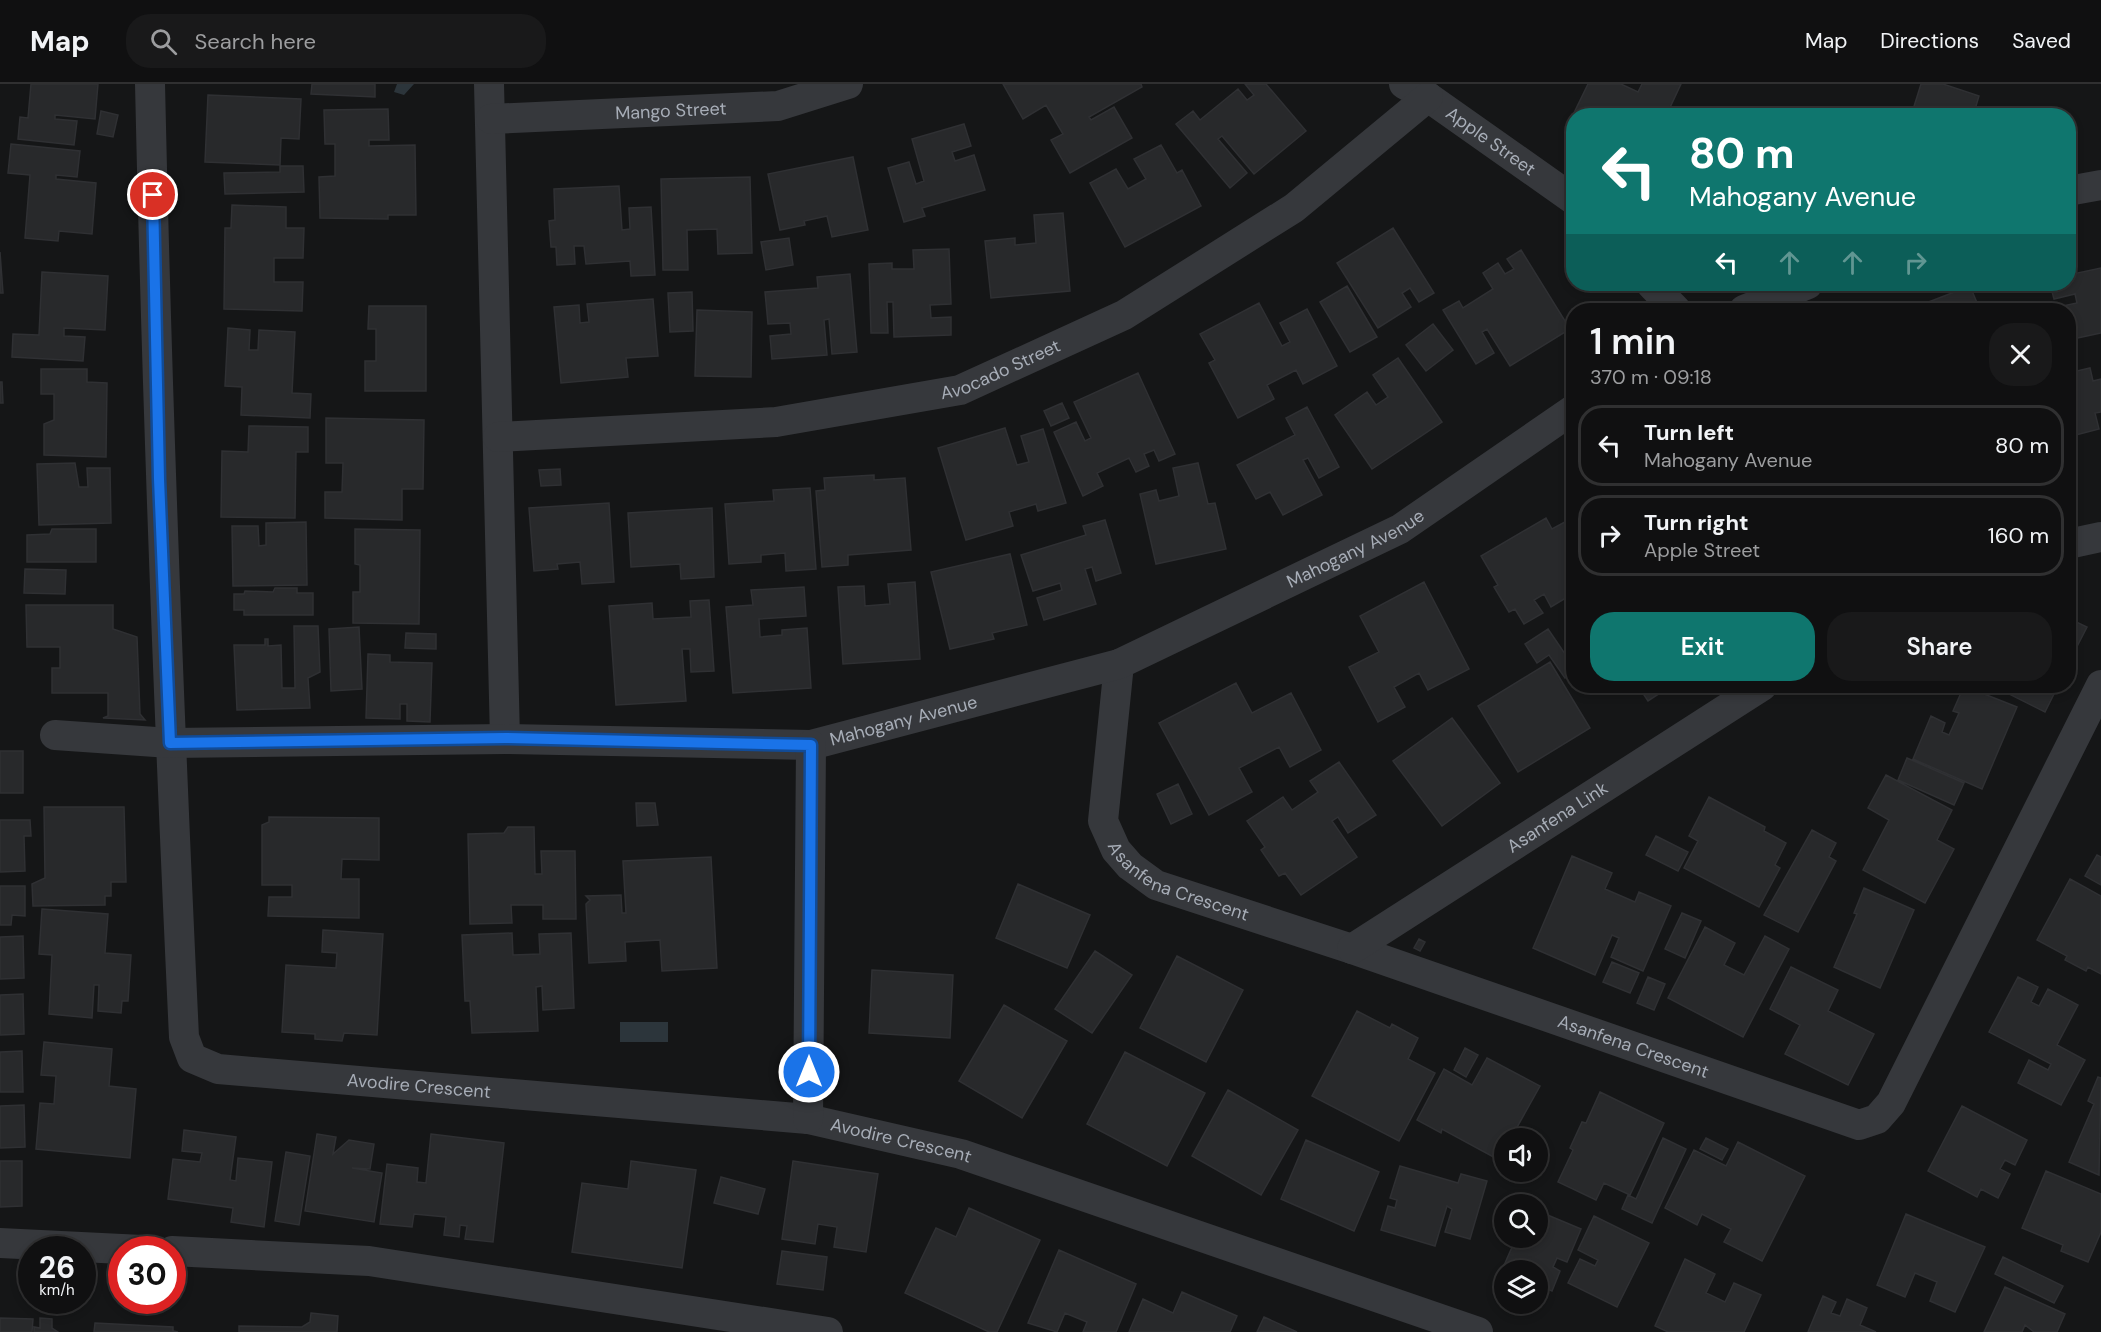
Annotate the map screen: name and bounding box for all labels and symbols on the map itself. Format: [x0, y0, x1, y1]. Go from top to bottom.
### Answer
street label: Mango Street [615, 96, 727, 125]
street label: Apple Street [1441, 101, 1540, 181]
pin [127, 169, 178, 220]
street label: Avocado Street [939, 334, 1064, 405]
street label: Mahogany Avenue [1283, 504, 1429, 594]
street label: Mahogany Avenue [827, 690, 980, 752]
street label: Asanfena Link [1502, 776, 1612, 858]
street label: Asanfena Crescent [1102, 838, 1252, 927]
street label: Asanfena Crescent [1554, 1009, 1712, 1084]
position arrow [777, 1040, 841, 1104]
street label: Avodire Crescent [346, 1068, 492, 1104]
street label: Avodire Crescent [828, 1113, 975, 1169]
speed limit sign: 30 [108, 1236, 186, 1314]

